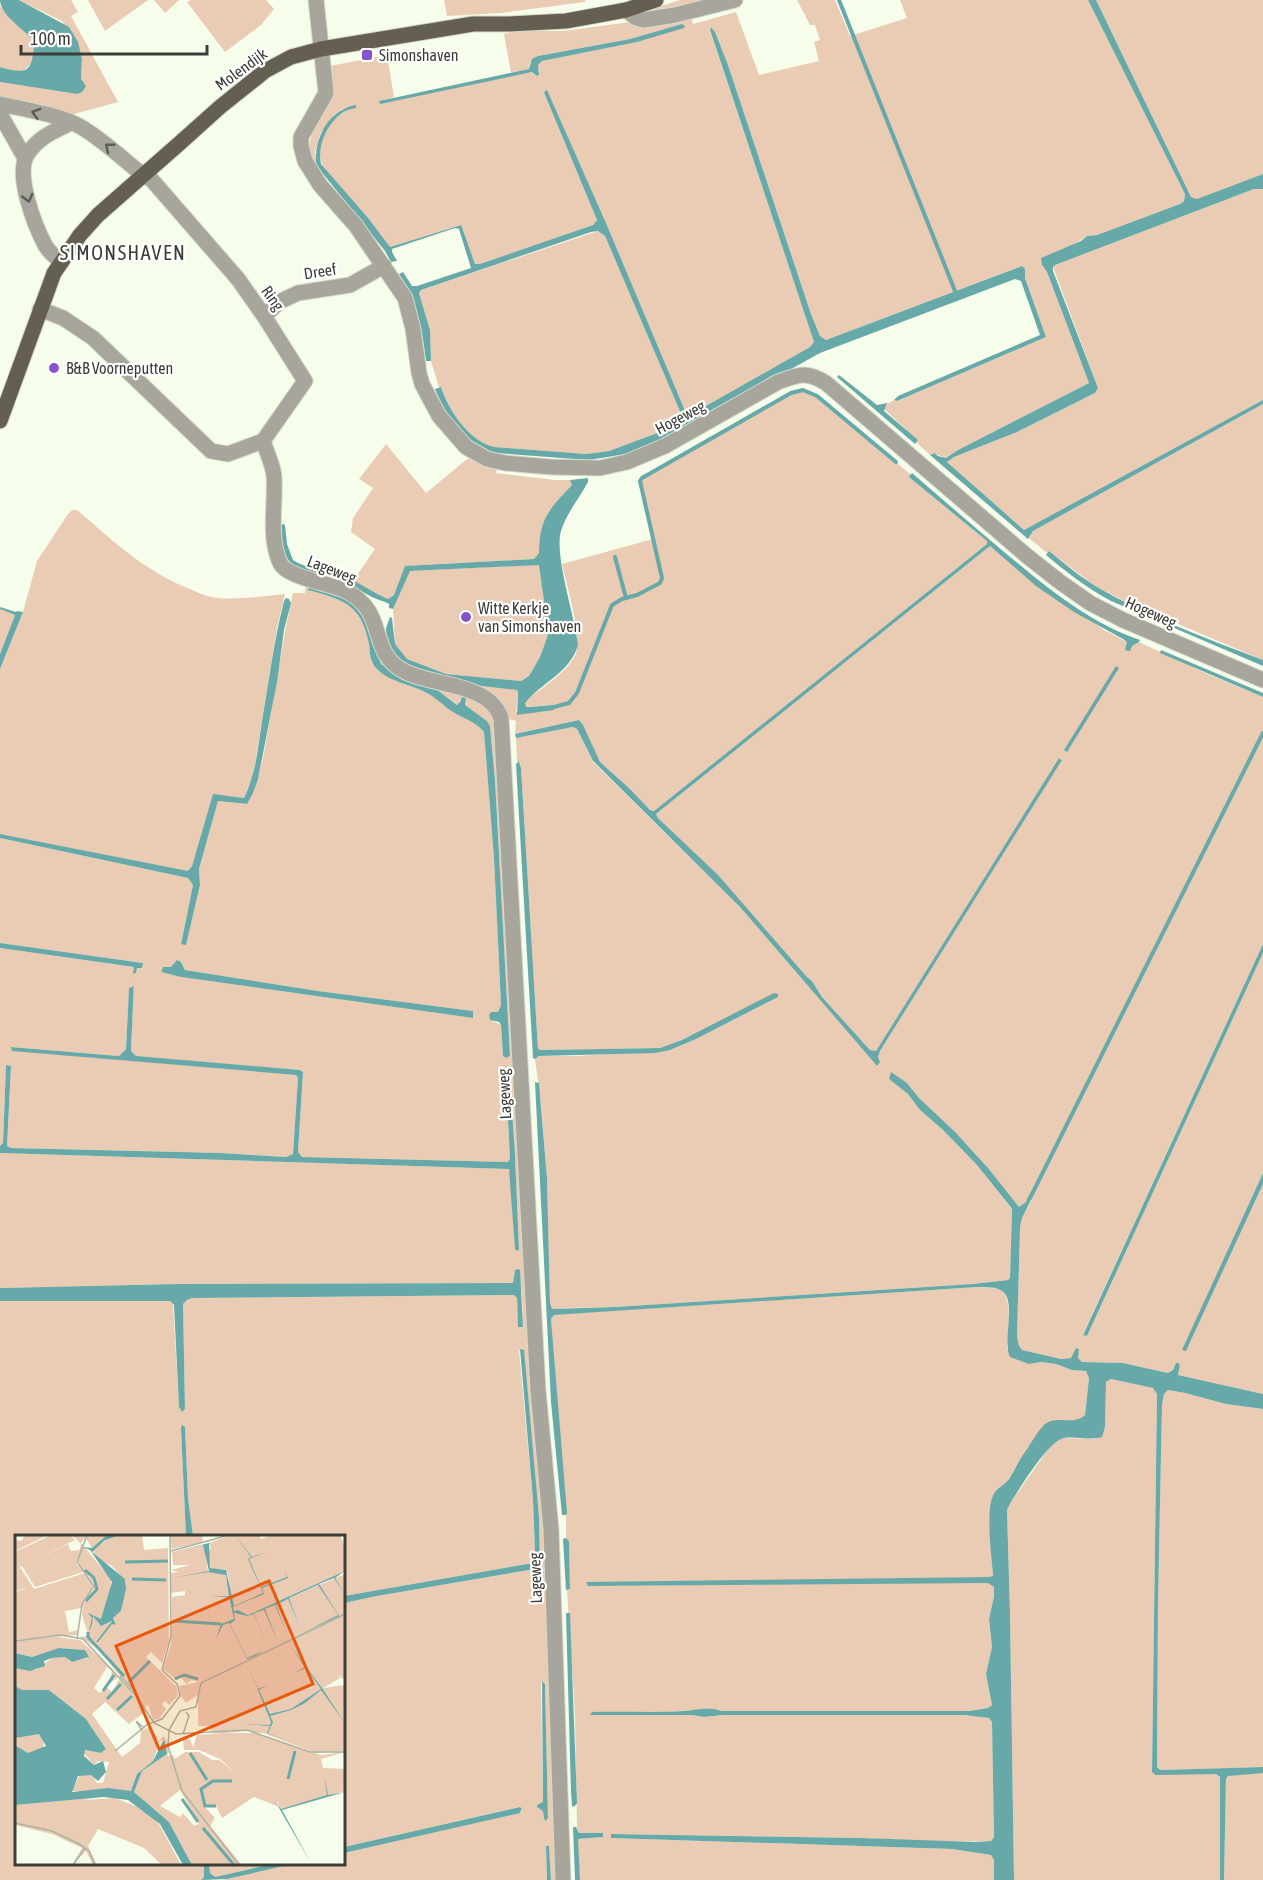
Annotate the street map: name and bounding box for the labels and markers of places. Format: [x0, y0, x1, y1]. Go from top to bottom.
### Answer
place label: Simonshaven [379, 46, 459, 64]
marker: Simonshaven [360, 48, 374, 62]
place label: B&B Voorneputten [66, 359, 173, 378]
marker: B&B Voorneputten [47, 361, 61, 375]
place label: Witte Kerkje van Simonshaven [478, 599, 581, 635]
marker: Witte Kerkje van Simonshaven [459, 610, 473, 624]

